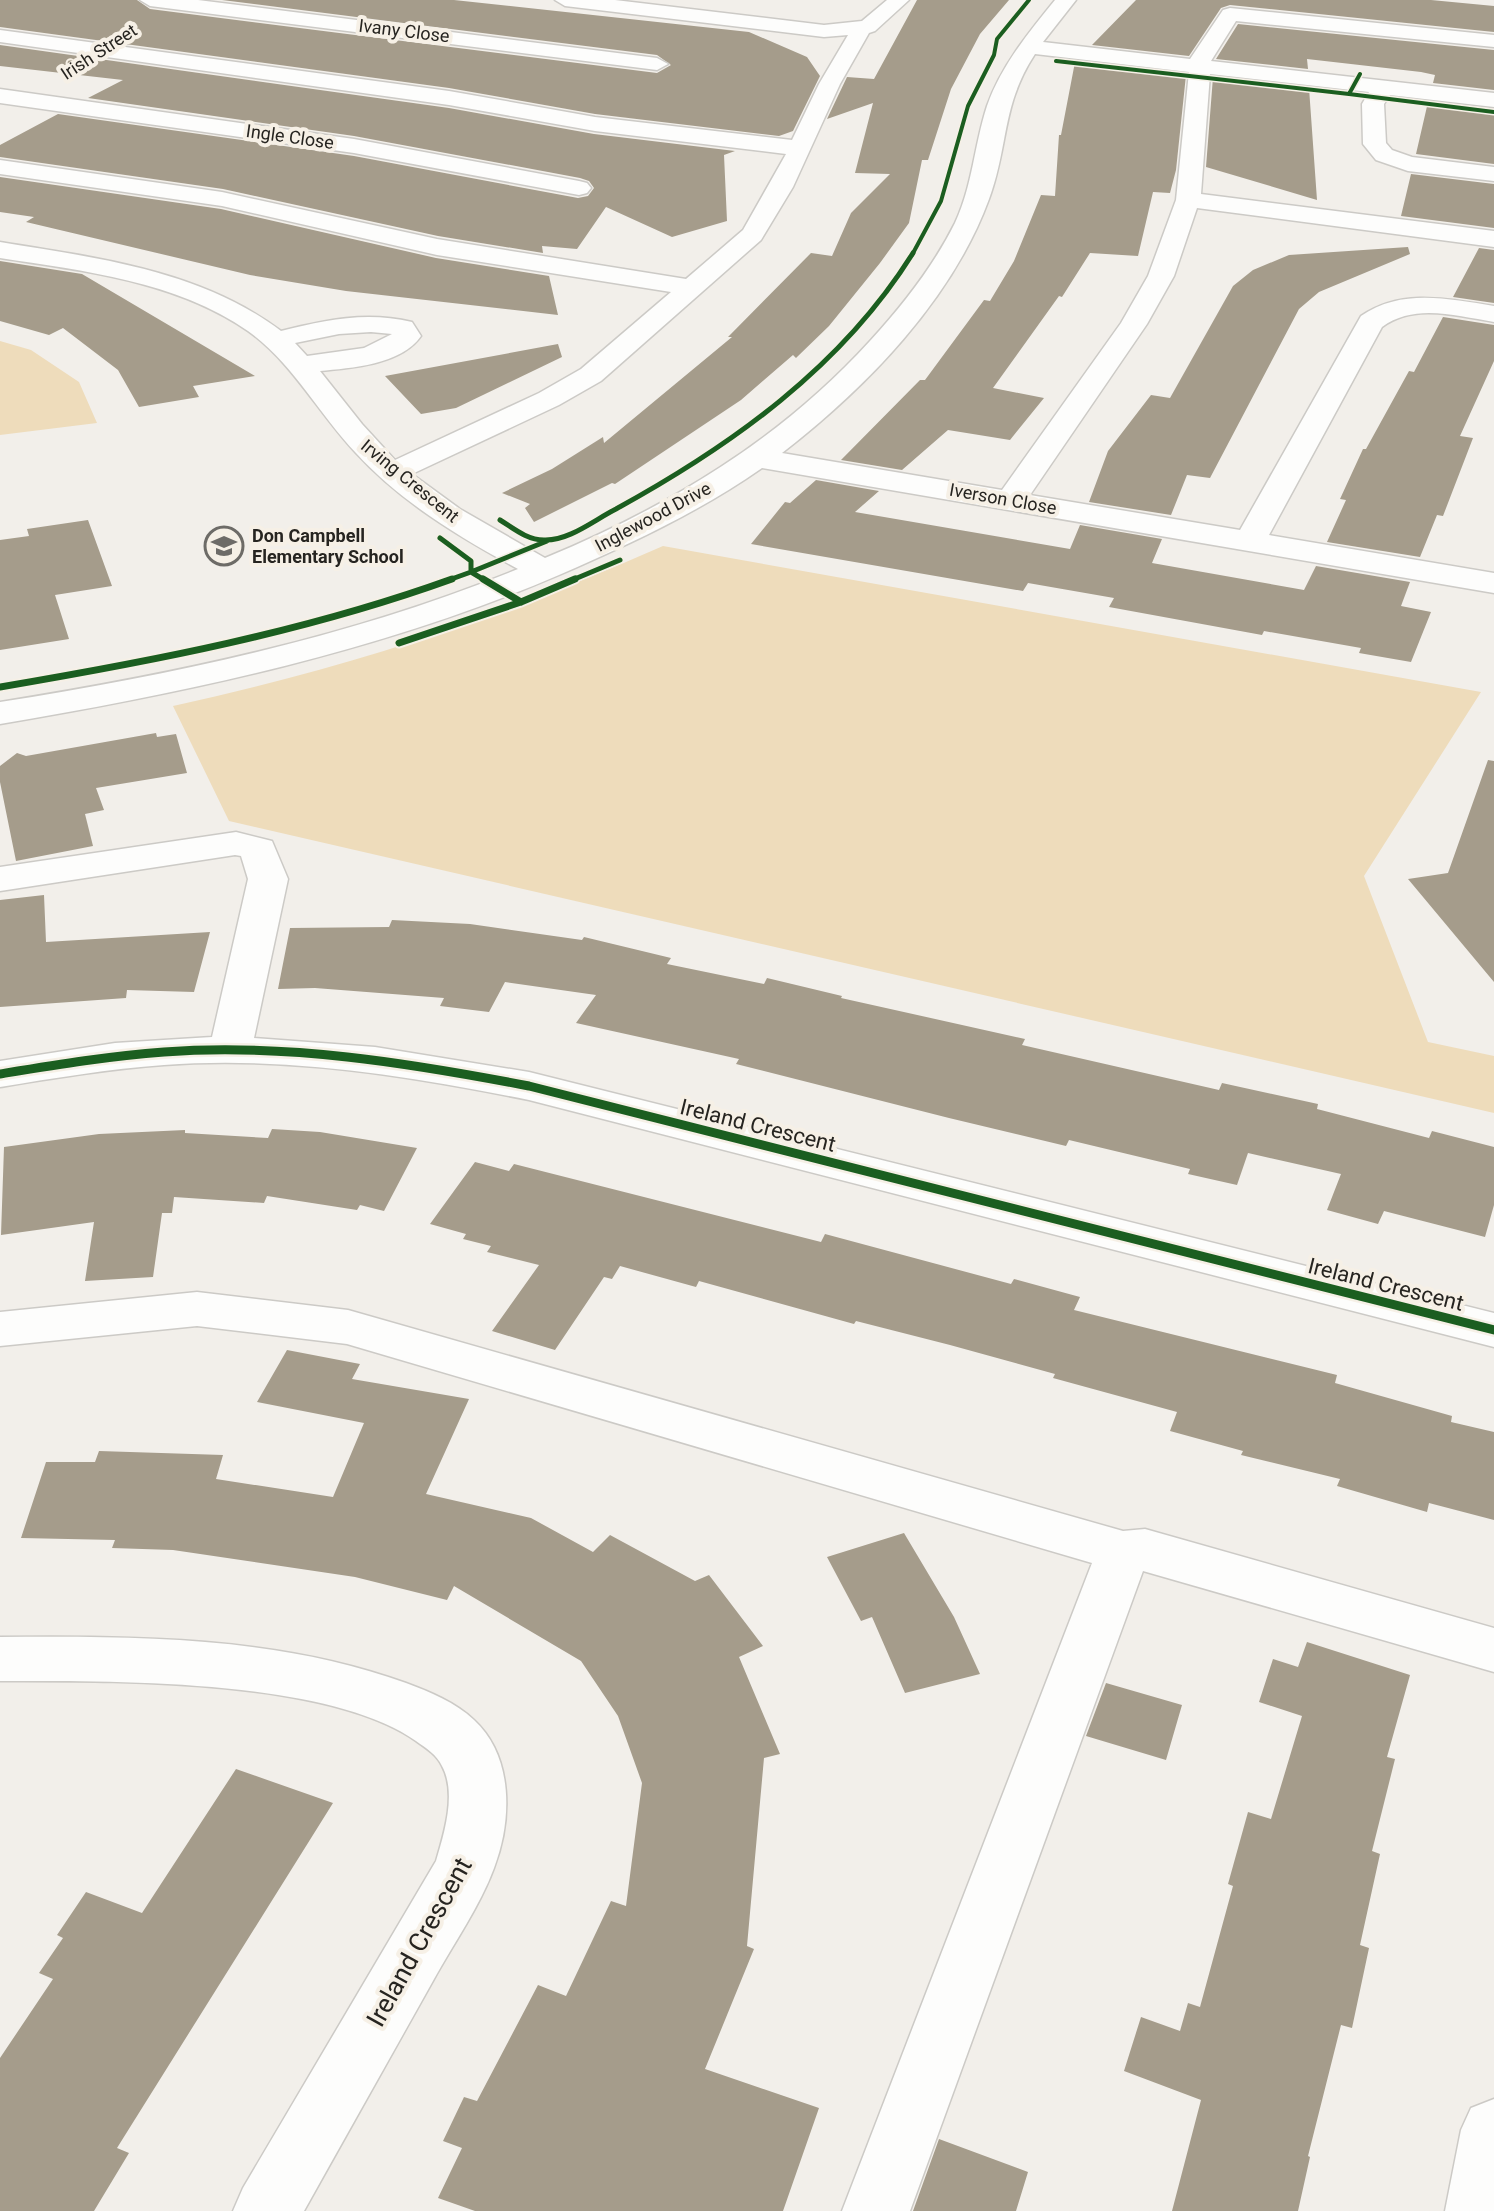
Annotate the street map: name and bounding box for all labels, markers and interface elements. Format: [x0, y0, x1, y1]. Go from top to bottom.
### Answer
street label: Ivany Close [357, 15, 451, 46]
street label: Irish Street [57, 19, 141, 84]
street label: Ingle Close [245, 120, 335, 153]
street label: Irving Crescent [357, 435, 464, 527]
street label: Inglewood Drive [591, 477, 714, 556]
street label: Iverson Close [948, 479, 1058, 518]
school or university icon: Don Campbell Elementary School [203, 525, 245, 567]
place label: Don Campbell Elementary School [252, 525, 404, 567]
street label: Ireland Crescent [678, 1094, 838, 1157]
street label: Ireland Crescent [1306, 1253, 1466, 1316]
street label: Ireland Crescent [360, 1852, 478, 2032]

